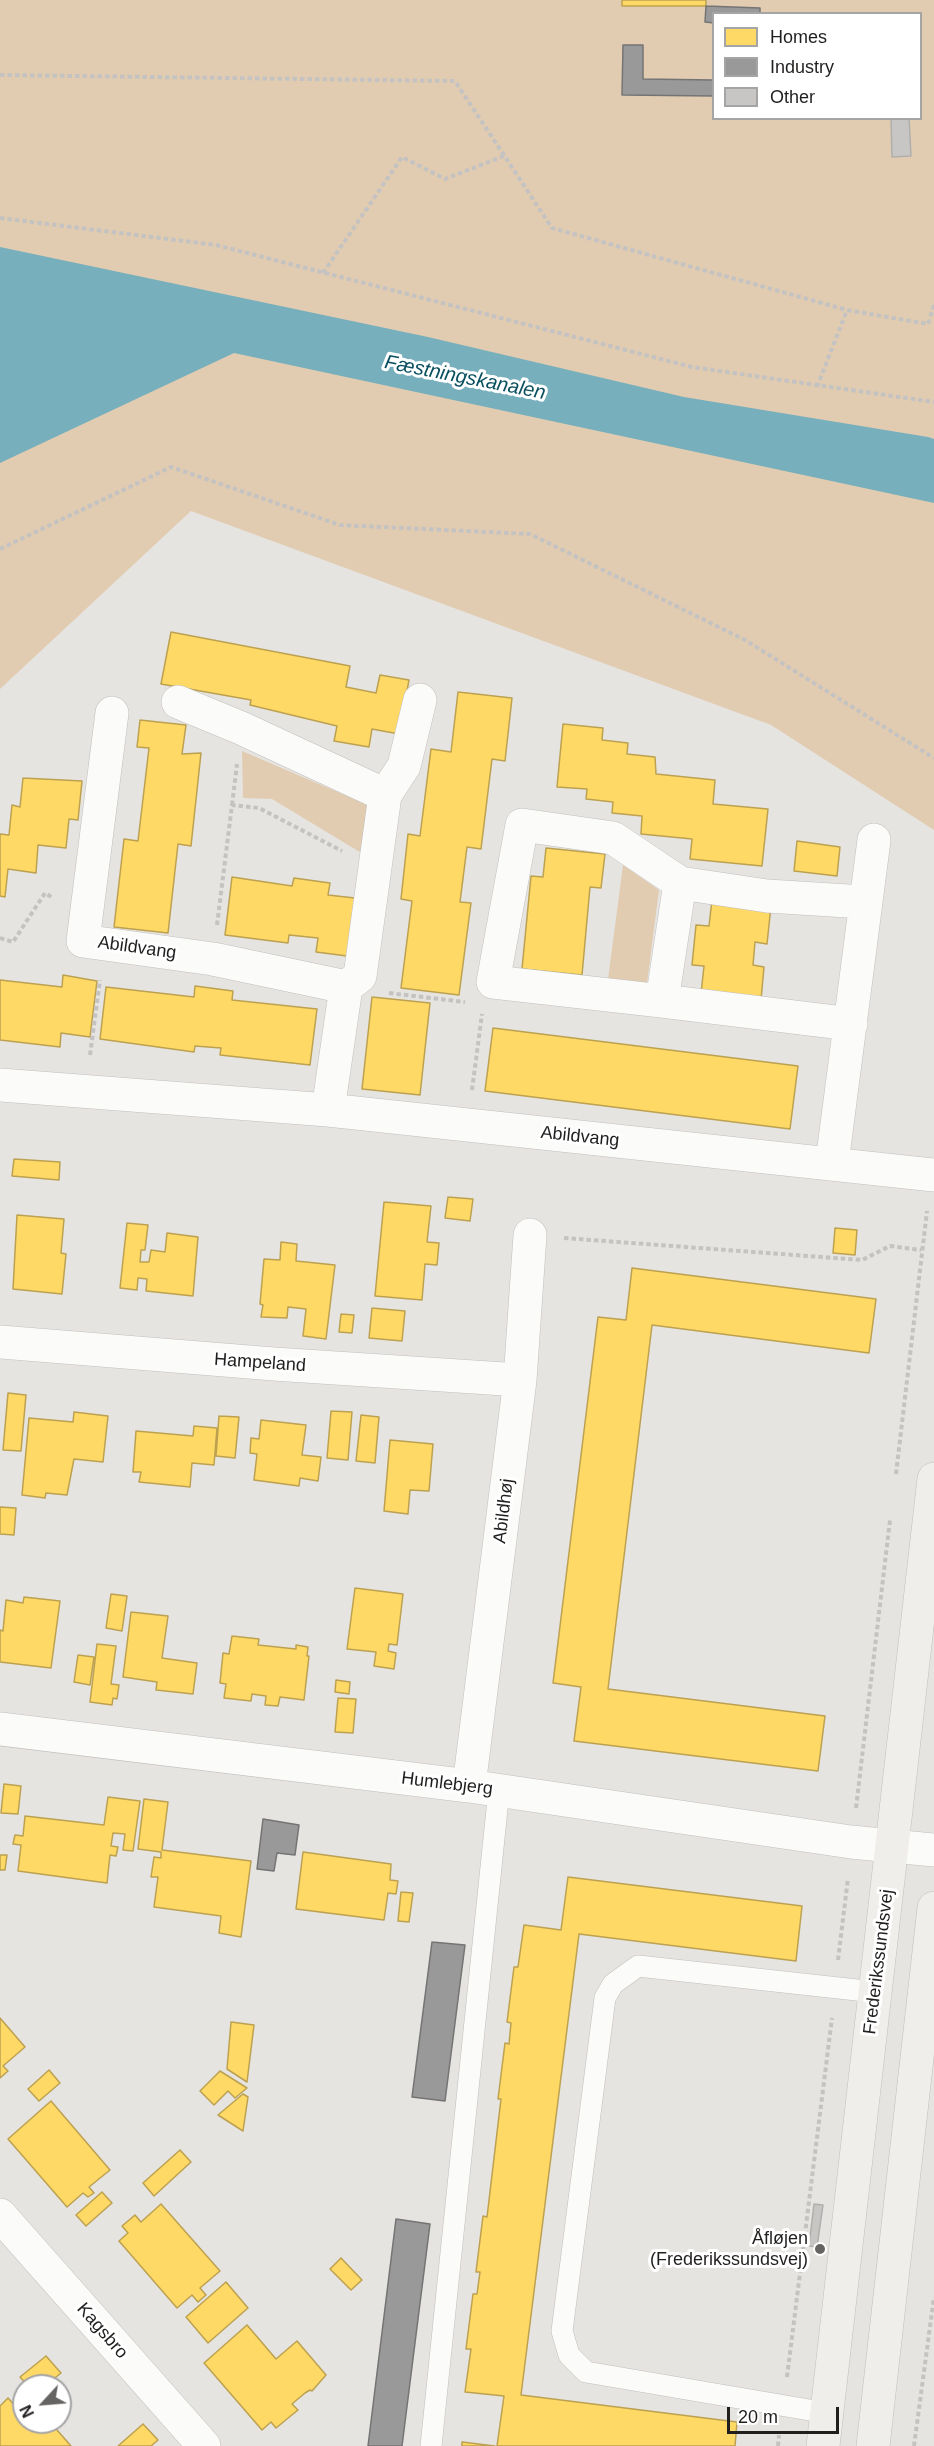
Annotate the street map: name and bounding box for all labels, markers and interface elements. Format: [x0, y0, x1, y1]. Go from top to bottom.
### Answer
legend [712, 12, 922, 120]
text: Homes [770, 27, 827, 47]
text: Industry [770, 57, 834, 77]
text: Other [770, 87, 815, 107]
water label: Fæstningskanalen [382, 351, 548, 405]
street label: Abildvang [96, 932, 178, 964]
street label: Abildvang [540, 1122, 620, 1152]
street label: Hampeland [213, 1349, 307, 1377]
street label: Abildhøj [489, 1477, 519, 1545]
street label: Humlebjerg [400, 1768, 494, 1800]
street label: Frederikssundsvej [859, 1888, 899, 2036]
place label: Åfløjen (Frederikssundsvej) [650, 2228, 808, 2270]
marker: Åfløjen (Frederikssundsvej) [813, 2242, 827, 2256]
street label: Kagsbro [72, 2299, 132, 2363]
north arrow [12, 2374, 72, 2434]
scale bar [730, 2395, 842, 2433]
text: N [17, 2402, 37, 2420]
text: 20 m [738, 2407, 778, 2427]

